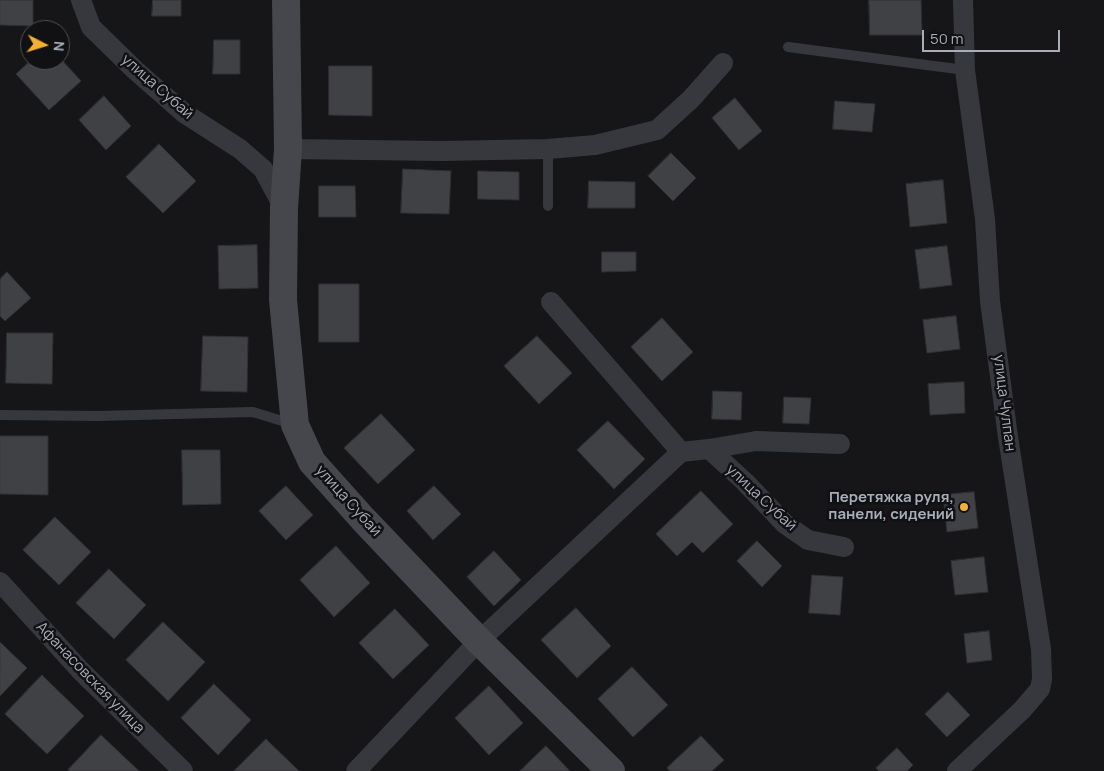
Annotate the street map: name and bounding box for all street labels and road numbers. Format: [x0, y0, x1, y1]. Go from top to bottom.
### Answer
street label: улица Субай [117, 51, 197, 123]
street label: улица Чулпан [989, 354, 1019, 452]
street label: улица Субай [722, 461, 800, 535]
street label: улица Субай [311, 462, 385, 540]
street label: Афанасовская улица [32, 618, 148, 738]

